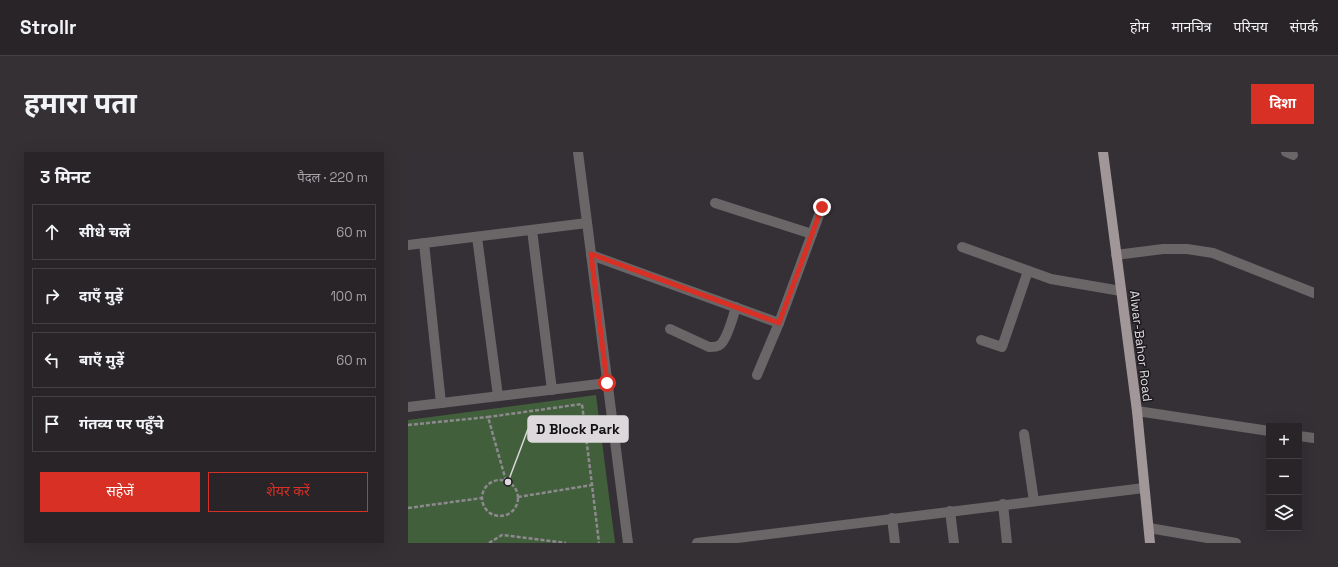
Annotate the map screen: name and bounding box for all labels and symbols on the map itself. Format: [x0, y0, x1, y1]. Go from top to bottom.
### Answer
route end [813, 198, 831, 216]
street label: Alwar-Bahor Road [1126, 289, 1156, 403]
route start [598, 374, 616, 392]
callout: D Block Park [528, 416, 628, 442]
text: D Block Park [536, 420, 620, 438]

